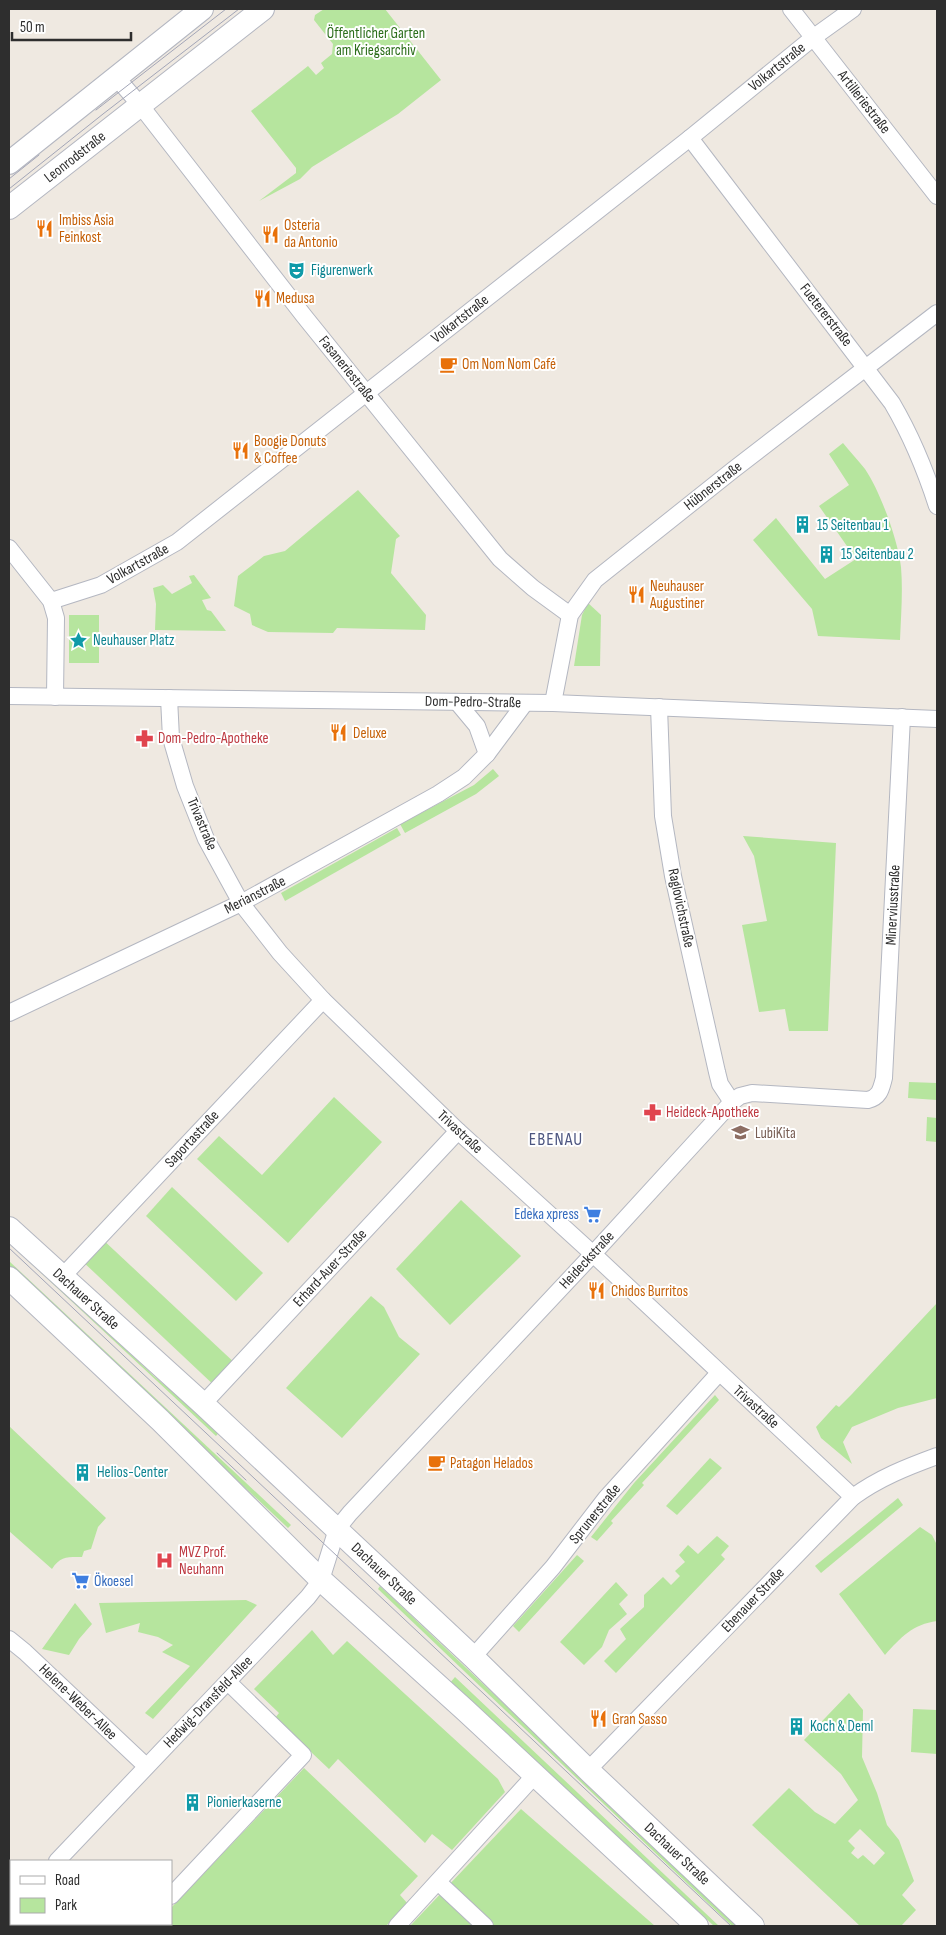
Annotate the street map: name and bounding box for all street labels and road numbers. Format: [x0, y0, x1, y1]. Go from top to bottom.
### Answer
street label: Volkartstraße [745, 38, 809, 96]
street label: Artilleriestraße [833, 66, 895, 138]
street label: Leonrodstraße [40, 127, 110, 187]
street label: Fuetererstraße [796, 280, 856, 350]
street label: Volkartstraße [427, 291, 493, 347]
street label: Fasaneriestraße [314, 332, 380, 406]
street label: Hübnerstraße [680, 457, 746, 515]
street label: Volkartstraße [104, 539, 172, 589]
street label: Dom-Pedro-Straße [425, 692, 521, 712]
street label: Trivastraße [182, 795, 222, 853]
street label: Minerviusstraße [881, 864, 905, 946]
street label: Raglovichstraße [663, 867, 699, 949]
street label: Merianstraße [221, 871, 289, 919]
street label: Saportastraße [161, 1106, 223, 1172]
street label: Trivastraße [433, 1106, 487, 1158]
street label: Erhard-Auer-Straße [289, 1225, 371, 1311]
street label: Heideckstraße [555, 1227, 619, 1293]
street label: Dachauer Straße [49, 1264, 123, 1334]
street label: Trivastraße [729, 1381, 783, 1433]
street label: Sprunerstraße [565, 1480, 625, 1548]
street label: Dachauer Straße [347, 1539, 421, 1609]
street label: Ebenauer Straße [717, 1564, 789, 1636]
street label: Hedwig-Dransfeld-Allee [159, 1652, 257, 1752]
street label: Helene-Weber-Allee [35, 1660, 121, 1744]
street label: Dachauer Straße [640, 1819, 714, 1889]

